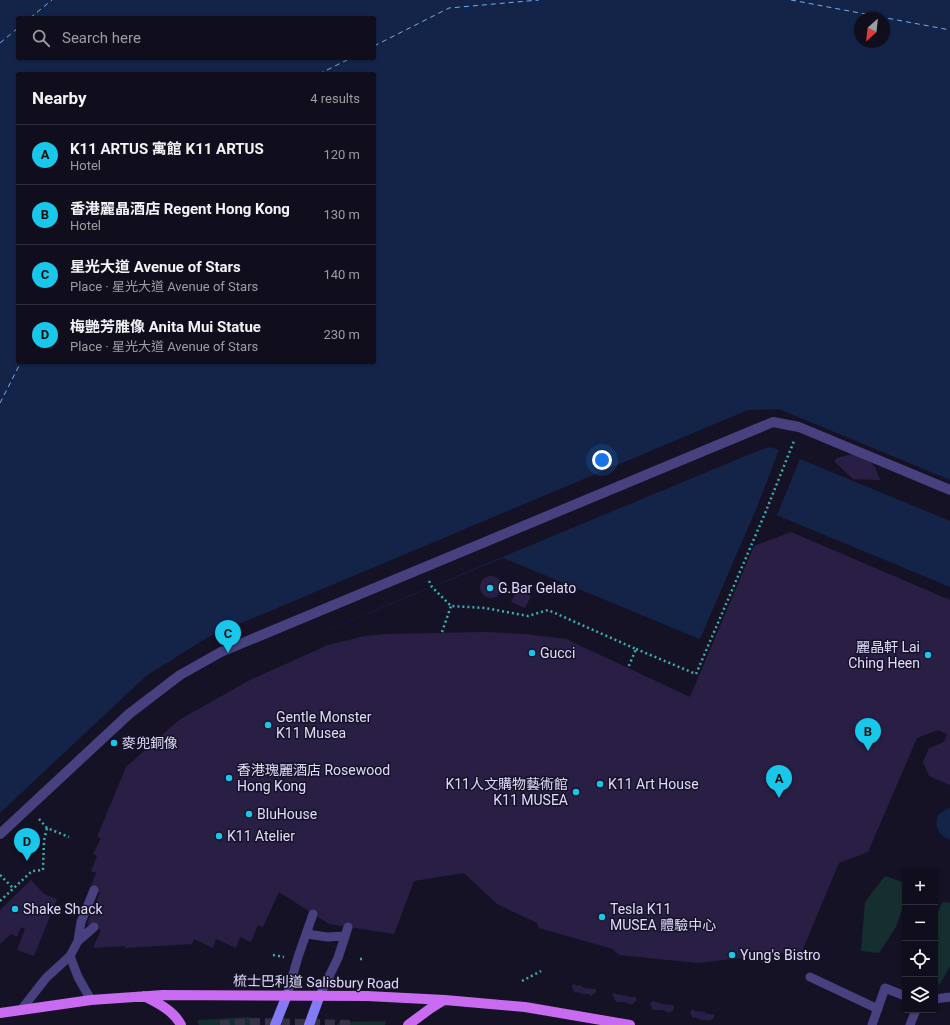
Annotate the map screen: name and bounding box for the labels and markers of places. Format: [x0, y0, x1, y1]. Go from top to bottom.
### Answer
place label: G.Bar Gelato [498, 580, 576, 596]
marker: G.Bar Gelato [485, 583, 495, 593]
pin: C [215, 620, 241, 653]
place label: 麗晶軒 Lai Ching Heen [848, 639, 920, 671]
place label: Gucci [540, 645, 575, 661]
marker: Gucci [527, 648, 537, 658]
marker: 麗晶軒 Lai Ching Heen [923, 650, 933, 660]
place label: Gentle Monster K11 Musea [276, 709, 372, 741]
pin: B [855, 718, 881, 751]
marker: Gentle Monster K11 Musea [263, 720, 273, 730]
place label: 麥兜銅像 [122, 735, 178, 751]
marker: 麥兜銅像 [109, 738, 119, 748]
place label: 香港瑰麗酒店 Rosewood Hong Kong [237, 762, 390, 794]
pin: A [766, 765, 792, 798]
marker: 香港瑰麗酒店 Rosewood Hong Kong [224, 773, 234, 783]
place label: K11人文購物藝術館 K11 MUSEA [445, 776, 568, 808]
place label: K11 Art House [608, 776, 699, 792]
marker: K11 Art House [595, 779, 605, 789]
marker: K11人文購物藝術館 K11 MUSEA [571, 787, 581, 797]
place label: BluHouse [257, 806, 317, 822]
marker: BluHouse [244, 809, 254, 819]
pin: D [14, 828, 40, 861]
place label: K11 Atelier [227, 828, 295, 844]
marker: K11 Atelier [214, 831, 224, 841]
place label: Shake Shack [23, 901, 103, 917]
place label: Tesla K11 MUSEA 體驗中心 [610, 901, 716, 933]
marker: Shake Shack [10, 904, 20, 914]
marker: Tesla K11 MUSEA 體驗中心 [597, 912, 607, 922]
place label: Yung's Bistro [740, 947, 821, 963]
marker: Yung's Bistro [727, 950, 737, 960]

